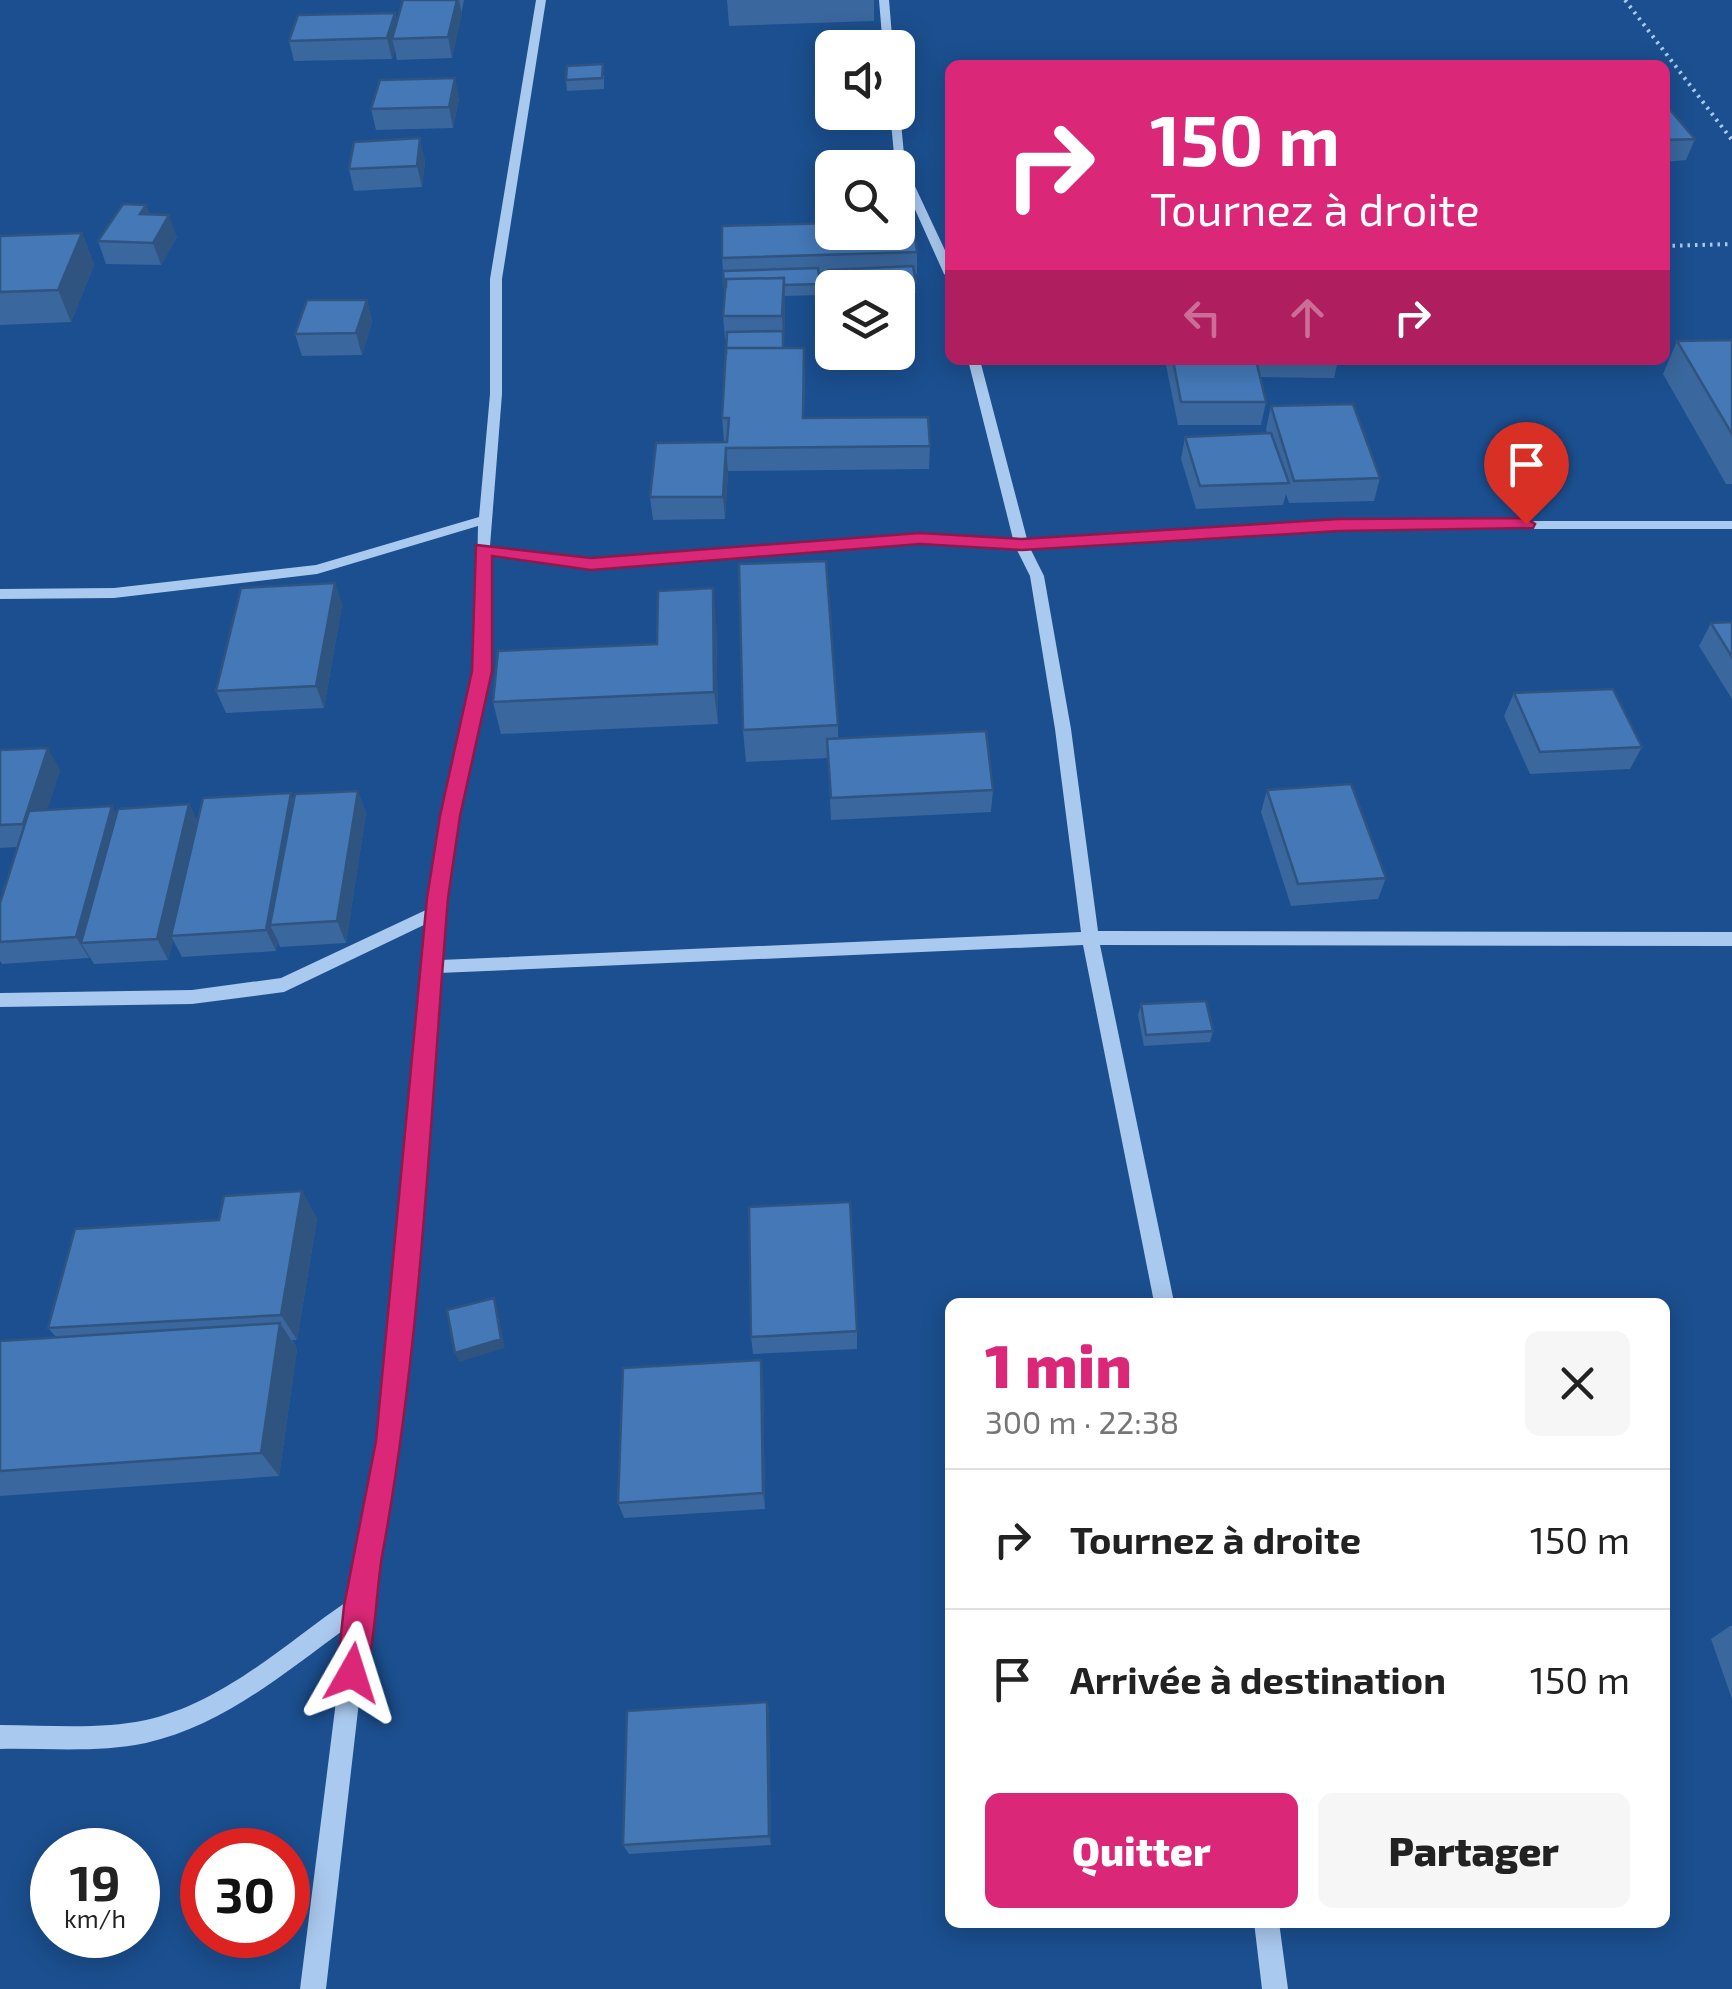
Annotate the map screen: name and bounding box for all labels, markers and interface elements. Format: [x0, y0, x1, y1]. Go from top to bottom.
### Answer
map controls [815, 30, 915, 370]
button: sound [815, 30, 915, 130]
text: 150 m [1150, 96, 1340, 180]
icon: right [985, 100, 1115, 230]
button: search [815, 150, 915, 250]
text: Tournez à droite [1150, 181, 1480, 235]
button: layers [815, 270, 915, 370]
icon: left [1175, 290, 1230, 345]
icon: ahead [1280, 290, 1335, 345]
icon: right [1385, 290, 1440, 345]
pin [1484, 422, 1569, 525]
icon: arrive [1499, 437, 1554, 492]
text: 1 min [985, 1328, 1132, 1400]
button: close [1525, 1331, 1630, 1436]
text: 300 m · 22:38 [985, 1402, 1179, 1440]
icon: right [985, 1512, 1040, 1567]
text: Tournez à droite [1070, 1516, 1361, 1562]
text: 150 m [1530, 1516, 1630, 1562]
position arrow [300, 1621, 404, 1725]
icon: arrive [985, 1652, 1040, 1707]
text: Arrivée à destination [1070, 1656, 1446, 1702]
text: 150 m [1530, 1656, 1630, 1702]
button: Quitter [985, 1793, 1298, 1908]
button: Partager [1318, 1793, 1630, 1908]
speed limit sign: 30 [180, 1828, 310, 1958]
text: 19 [69, 1851, 121, 1911]
text: km/h [64, 1903, 126, 1933]

